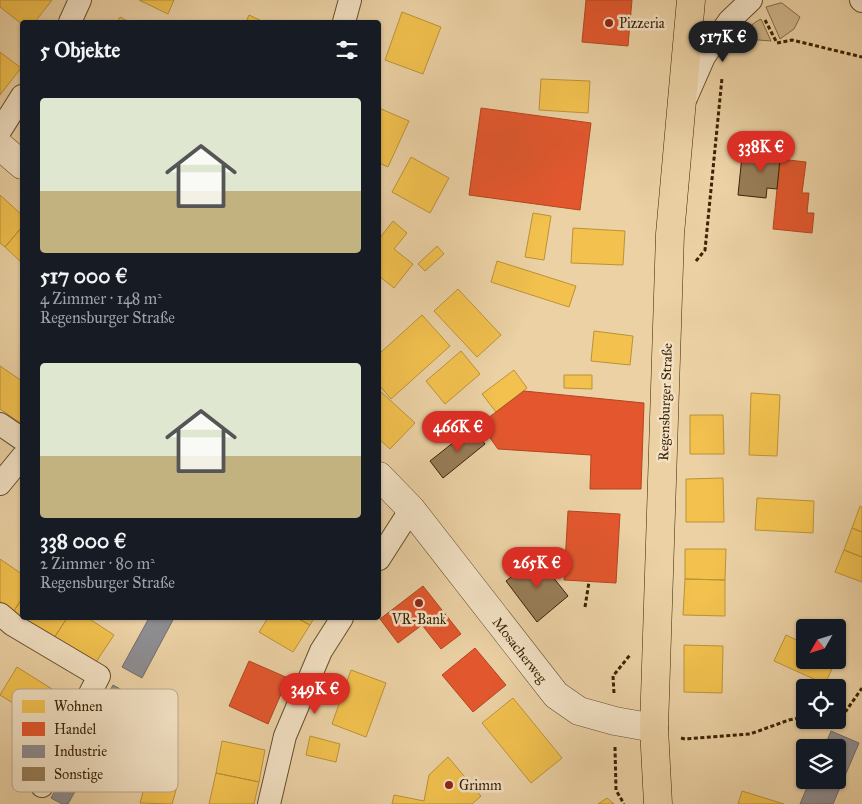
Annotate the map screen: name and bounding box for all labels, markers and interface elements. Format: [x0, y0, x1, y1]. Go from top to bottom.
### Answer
place label: Pizzeria [619, 15, 665, 32]
marker: Pizzeria [603, 17, 615, 29]
pin: 517K € [682, 20, 764, 63]
text: 517K € [700, 27, 746, 46]
icon: filters [333, 36, 361, 64]
text: 5 Objekte [40, 37, 120, 63]
pin: 338K € [720, 130, 802, 173]
icon: home [156, 131, 246, 221]
text: 338K € [738, 137, 784, 156]
text: 517 000 € [40, 263, 128, 289]
text: 4 Zimmer · 148 m² [40, 289, 162, 308]
text: Regensburger Straße [40, 308, 175, 327]
street label: Regensburger Straße [655, 343, 676, 461]
icon: home [156, 396, 246, 486]
pin: 466K € [417, 410, 499, 453]
text: 466K € [433, 417, 483, 436]
text: 338 000 € [40, 528, 126, 554]
pin: 265K € [496, 546, 578, 589]
text: 265K € [513, 553, 561, 572]
text: 2 Zimmer · 80 m² [40, 554, 155, 573]
text: Regensburger Straße [40, 573, 175, 592]
marker: VR-Bank [413, 597, 425, 609]
place label: VR-Bank [391, 611, 447, 628]
street label: Mosacherweg [489, 614, 551, 687]
north arrow [796, 619, 846, 669]
map controls [796, 619, 846, 789]
pin: 349K € [274, 672, 356, 715]
text: 349K € [291, 679, 339, 698]
button: locate [796, 679, 846, 729]
legend [12, 689, 178, 792]
text: Wohnen [54, 698, 103, 715]
text: Handel [54, 721, 96, 738]
button: layers [796, 739, 846, 789]
text: Industrie [54, 743, 107, 760]
text: Sonstige [54, 766, 103, 783]
place label: Grimm [459, 777, 502, 794]
marker: Grimm [443, 779, 455, 791]

